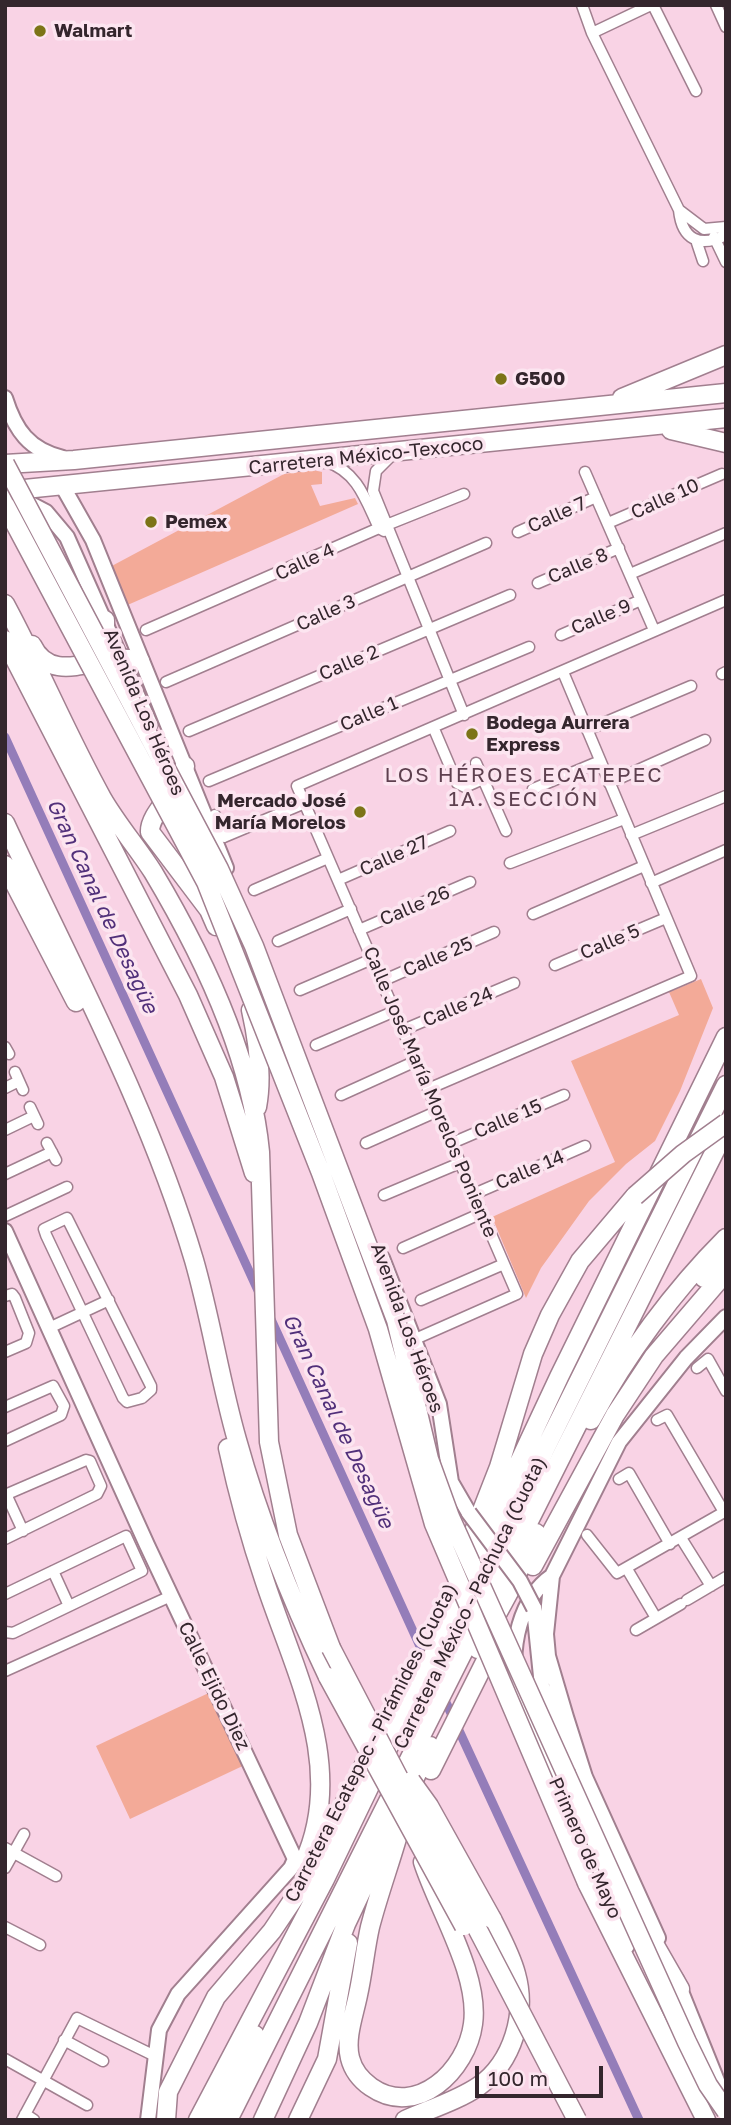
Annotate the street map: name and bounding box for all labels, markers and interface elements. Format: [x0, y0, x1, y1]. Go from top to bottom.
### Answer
place label: Walmart [54, 20, 132, 42]
marker: Walmart [32, 23, 48, 39]
place label: G500 [515, 368, 565, 390]
marker: G500 [493, 371, 509, 387]
street label: Carretera México-Texcoco [248, 432, 484, 480]
street label: Calle 10 [627, 474, 703, 524]
street label: Calle 7 [524, 492, 590, 538]
place label: Pemex [165, 511, 227, 533]
marker: Pemex [143, 514, 159, 530]
street label: Calle 4 [272, 538, 338, 586]
street label: Calle 8 [545, 543, 611, 589]
street label: Calle 3 [293, 590, 359, 636]
street label: Calle 9 [568, 594, 634, 640]
street label: Avenida Los Héroes [99, 625, 189, 799]
street label: Calle 2 [316, 640, 382, 686]
street label: Calle 1 [337, 692, 401, 736]
place label: Bodega Aurrera Express [486, 712, 630, 756]
marker: Bodega Aurrera Express [464, 726, 480, 742]
district label: LOS HÉROES ECATEPEC 1A. SECCIÓN [387, 762, 661, 812]
place label: Mercado José María Morelos [215, 790, 346, 834]
water label: Gran Canal de Desagüe [41, 795, 163, 1017]
marker: Mercado José María Morelos [352, 804, 368, 820]
street label: Calle 27 [356, 831, 432, 881]
street label: Calle 26 [377, 881, 453, 931]
street label: Calle 5 [577, 919, 643, 965]
street label: Calle 25 [400, 932, 476, 982]
street label: Calle José María Morelos Poniente [358, 943, 502, 1241]
street label: Calle 24 [419, 982, 497, 1032]
street label: Calle 15 [471, 1095, 545, 1143]
street label: Calle 14 [492, 1145, 568, 1195]
street label: Avenida Los Héroes [366, 1240, 448, 1416]
water label: Gran Canal de Desagüe [277, 1310, 399, 1532]
street label: Carretera México - Pachuca (Cuota) [389, 1453, 551, 1753]
street label: Carretera Ecatepec - Pirámides (Cuota) [280, 1580, 462, 1906]
street label: Calle Ejido Diez [173, 1618, 255, 1754]
street label: Primero de Mayo [544, 1774, 626, 1922]
scale bar [479, 2052, 607, 2096]
text: 100 m [488, 2065, 548, 2091]

